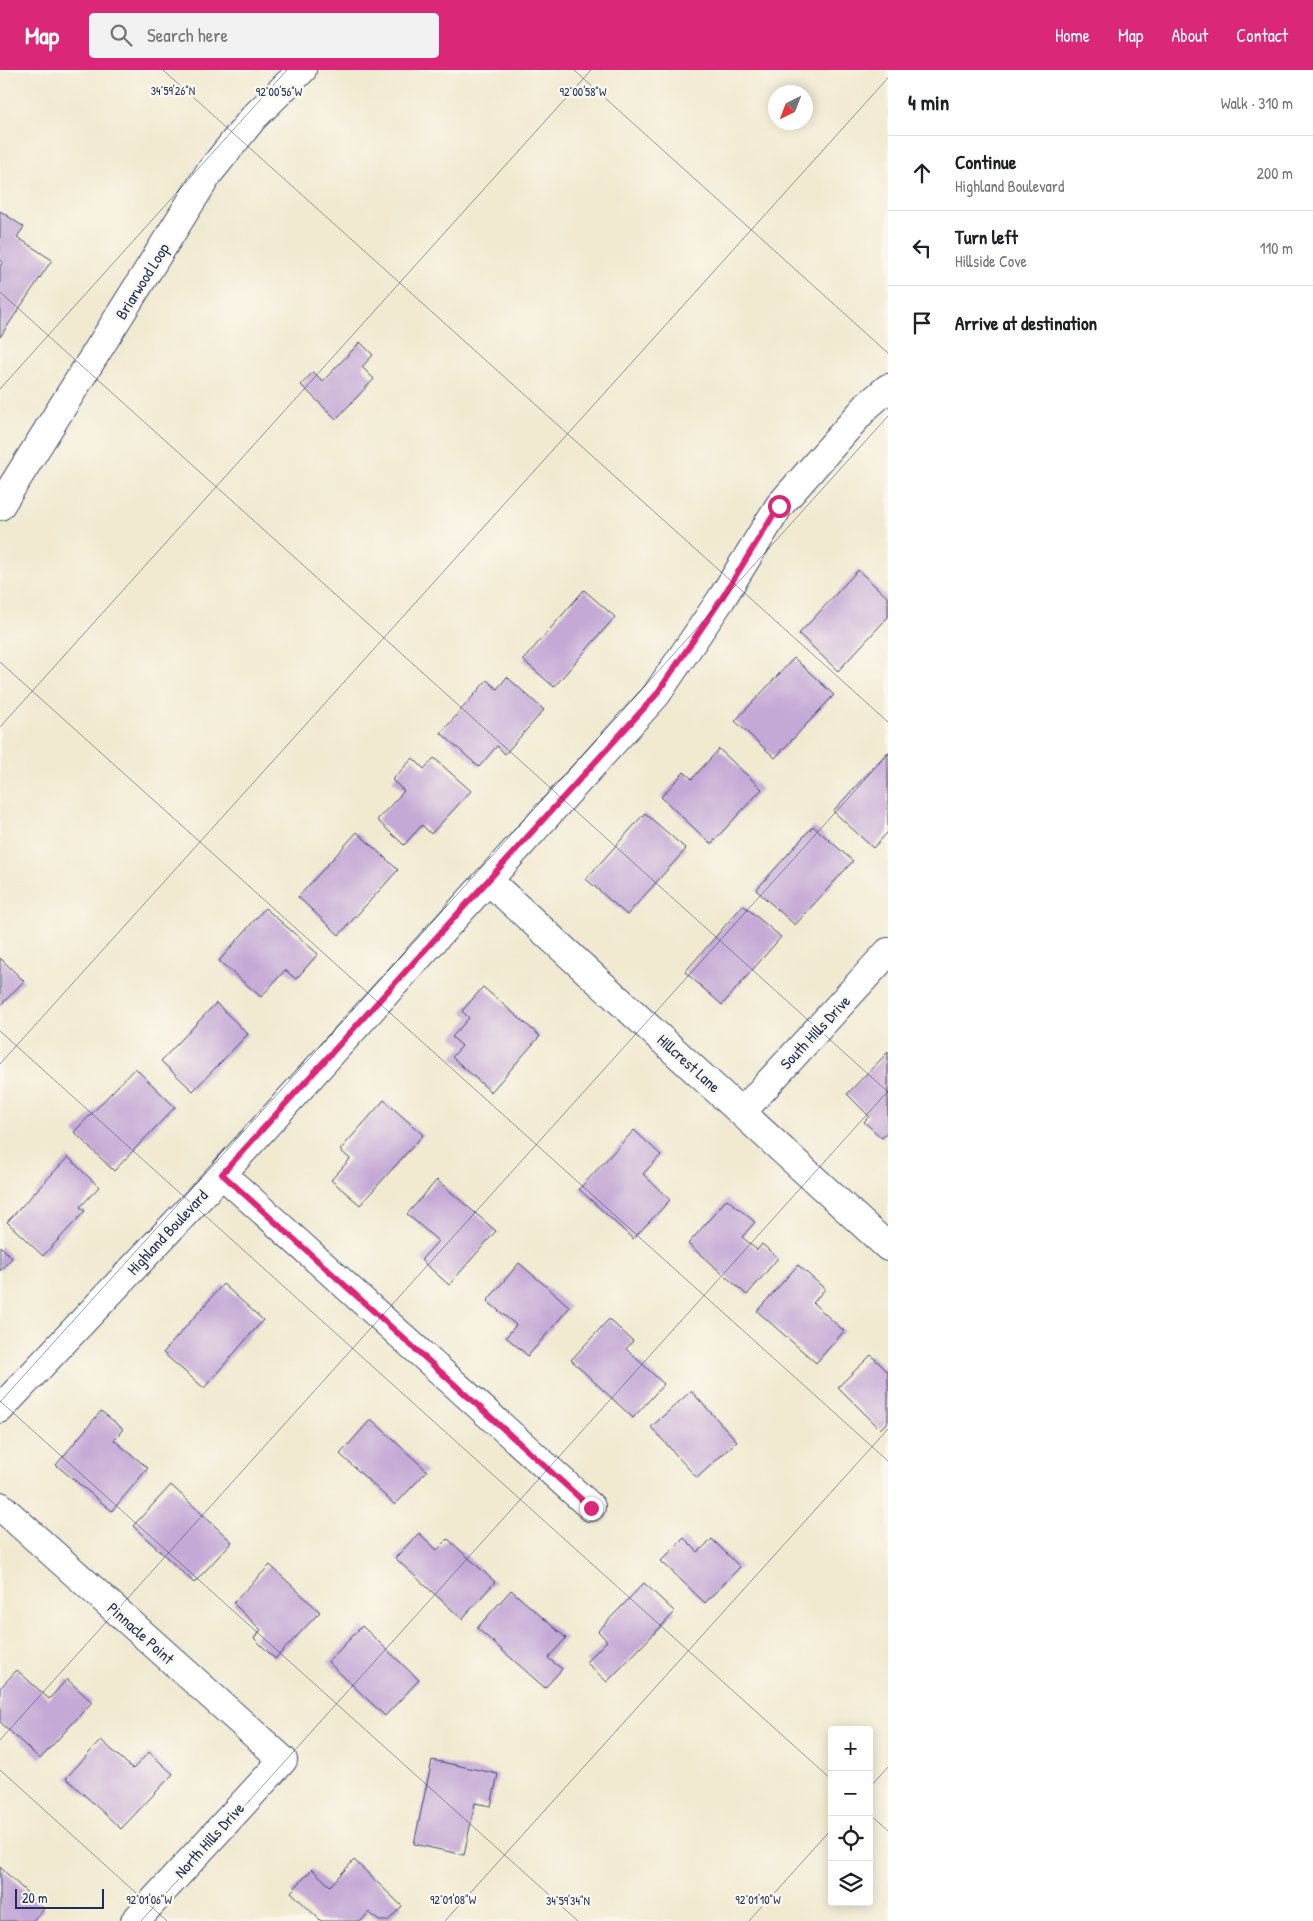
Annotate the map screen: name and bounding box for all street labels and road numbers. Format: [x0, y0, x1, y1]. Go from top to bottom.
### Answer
street label: Briarwood Loop [110, 238, 174, 323]
street label: South Hills Drive [775, 990, 856, 1074]
street label: Hillcrest Lane [653, 1029, 726, 1098]
street label: Highland Boulevard [122, 1185, 212, 1279]
street label: Pinnacle Point [103, 1597, 180, 1669]
street label: North Hills Drive [169, 1797, 249, 1883]

